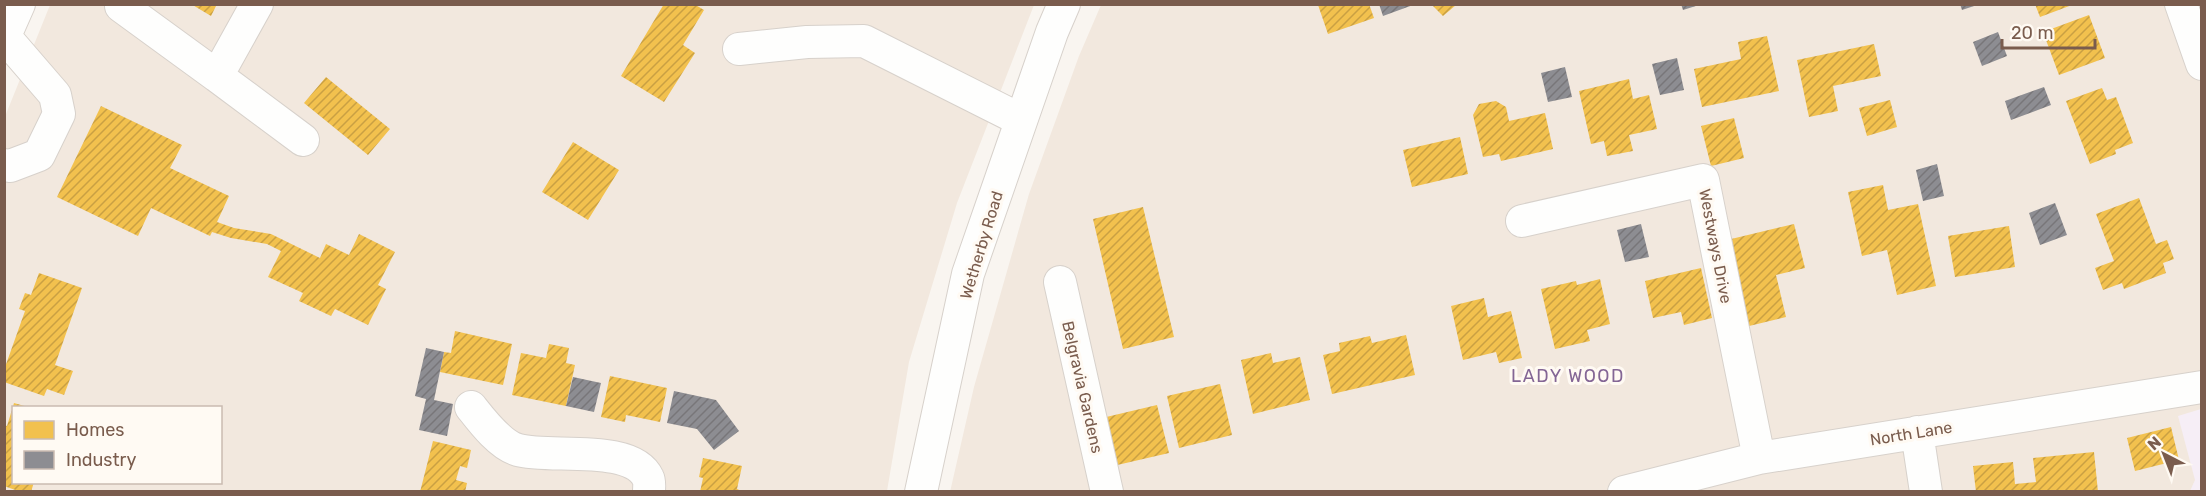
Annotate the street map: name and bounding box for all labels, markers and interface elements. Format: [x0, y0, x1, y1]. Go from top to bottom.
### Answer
scale bar [2002, 12, 2095, 50]
text: 20 m [2011, 22, 2053, 44]
street label: Westways Drive [1695, 187, 1736, 305]
street label: Wetherby Road [956, 189, 1007, 301]
street label: Belgravia Gardens [1058, 319, 1107, 455]
district label: LADY WOOD [1511, 365, 1625, 387]
legend [12, 406, 222, 484]
street label: North Lane [1869, 418, 1953, 449]
text: Homes [66, 419, 124, 441]
north arrow [2134, 424, 2194, 484]
text: N [2144, 432, 2165, 454]
text: Industry [66, 449, 136, 471]

